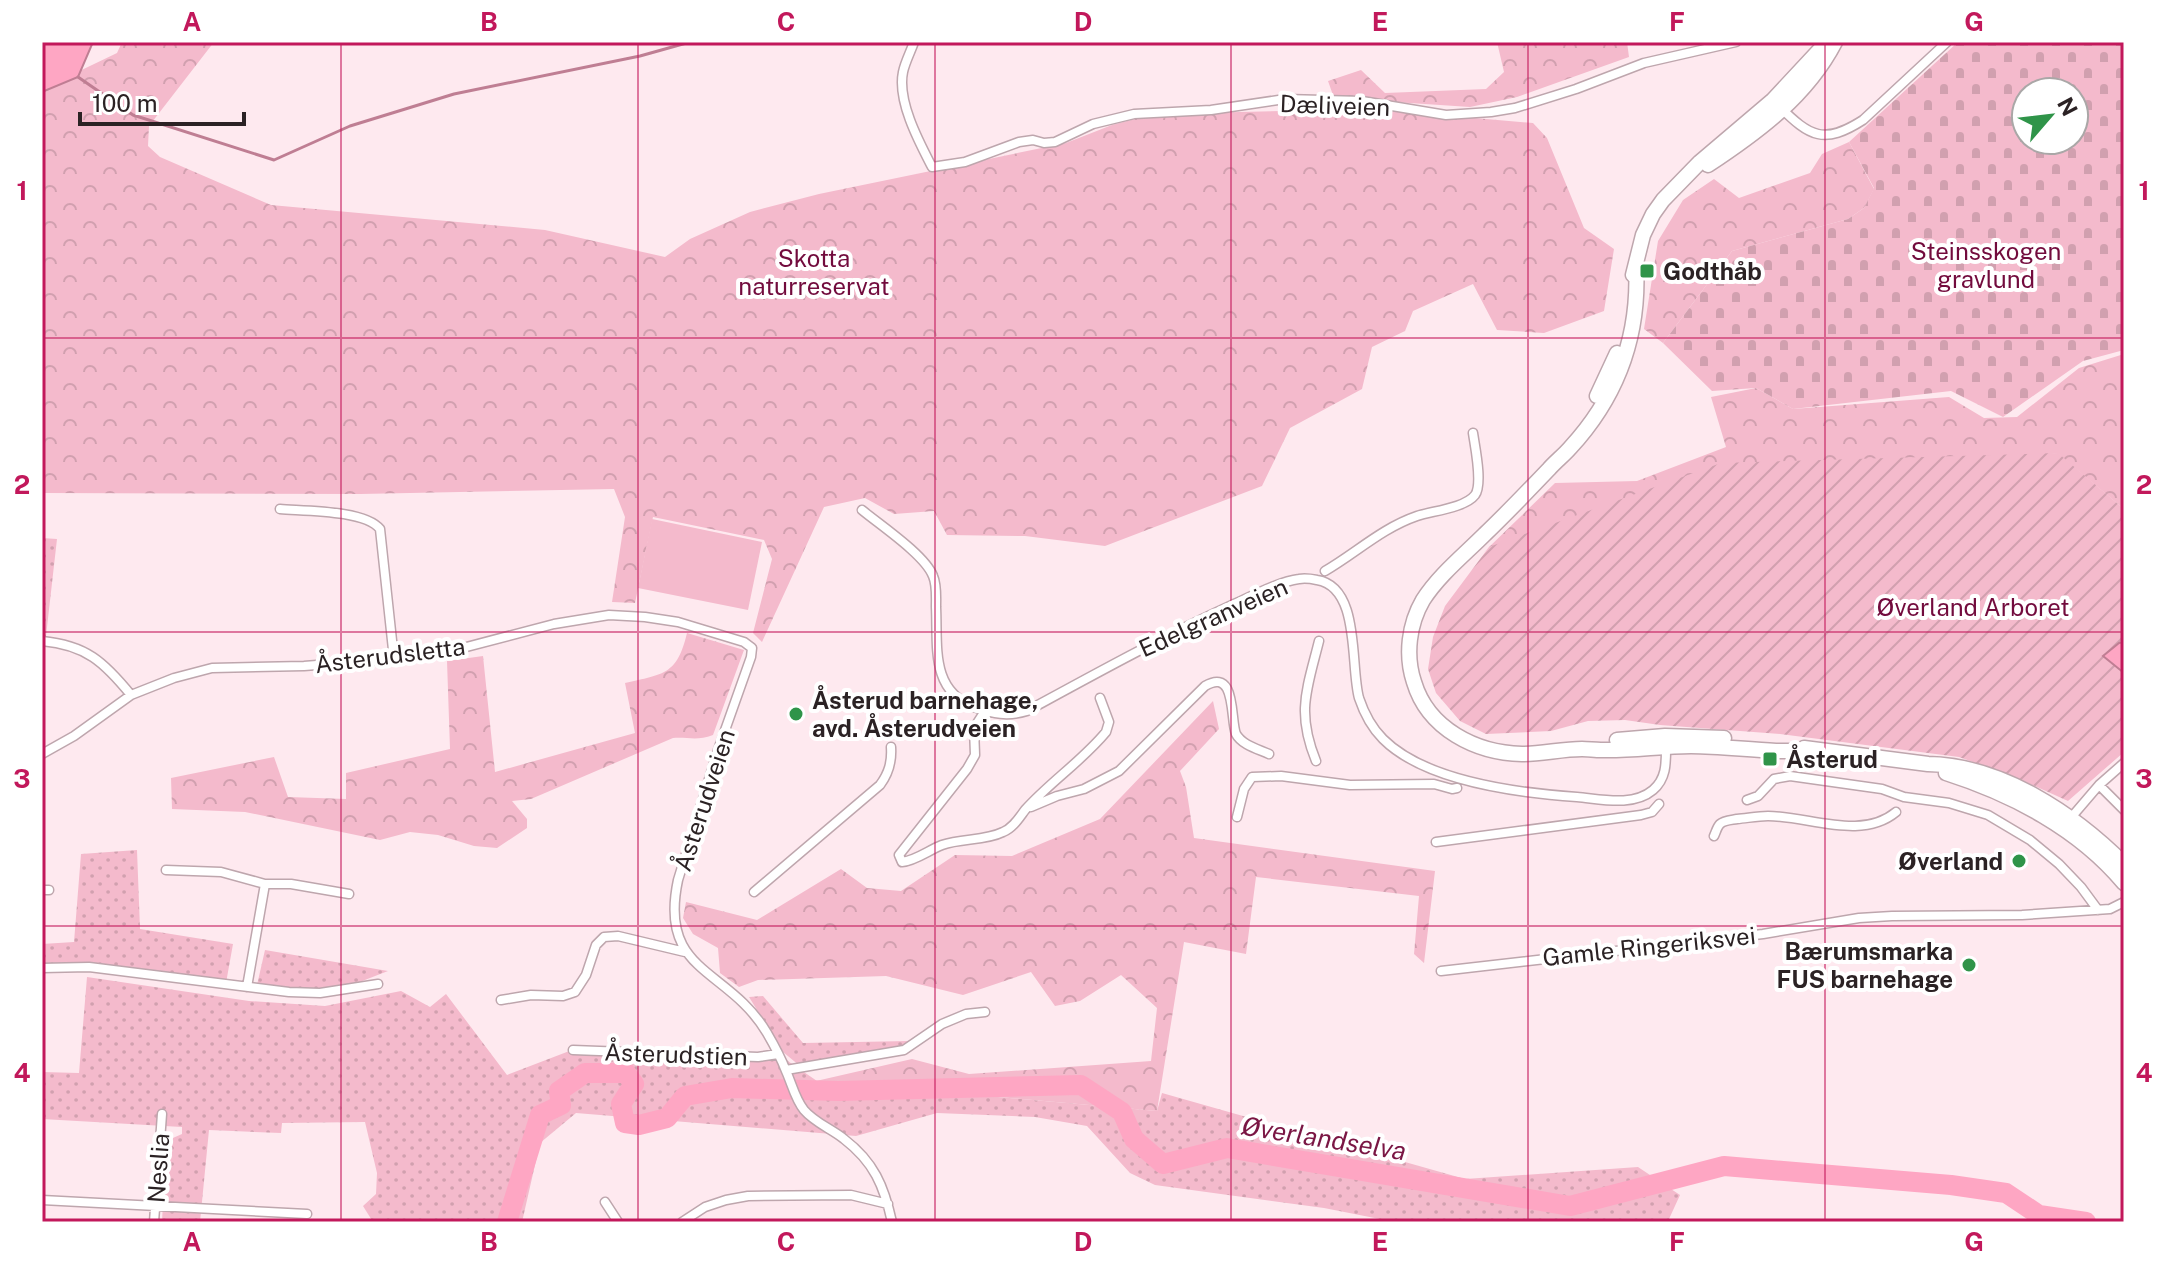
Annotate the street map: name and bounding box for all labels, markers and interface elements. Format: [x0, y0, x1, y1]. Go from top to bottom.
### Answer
text: A [183, 6, 202, 37]
text: B [480, 6, 498, 37]
text: C [777, 6, 795, 37]
text: D [1074, 6, 1092, 37]
text: E [1372, 6, 1388, 37]
text: F [1669, 6, 1685, 37]
text: G [1964, 6, 1984, 37]
scale bar [80, 76, 244, 126]
north arrow [2010, 76, 2090, 156]
text: 100 m [92, 89, 158, 117]
street label: Dæliveien [1279, 89, 1391, 121]
text: N [2052, 93, 2083, 120]
text: 1 [16, 175, 28, 206]
text: 1 [2138, 175, 2150, 206]
park label: Steinsskogen gravlund [1911, 237, 2061, 293]
park label: Skotta naturreservat [738, 244, 890, 300]
place label: Godthåb [1663, 257, 1762, 285]
marker: Godthåb [1638, 262, 1656, 280]
text: 2 [14, 469, 30, 500]
text: 2 [2136, 469, 2152, 500]
street label: Edelgranveien [1134, 572, 1292, 662]
park label: Øverland Arboret [1876, 593, 2070, 621]
street label: Åsterudsletta [313, 631, 467, 678]
place label: Åsterud barnehage, avd. Åsterudveien [812, 684, 1038, 742]
marker: Åsterud barnehage, avd. Åsterudveien [787, 705, 805, 723]
street label: Åsterudveien [667, 725, 740, 875]
place label: Åsterud [1786, 743, 1878, 773]
marker: Åsterud [1761, 750, 1779, 768]
text: 3 [13, 763, 31, 794]
text: 3 [2135, 763, 2153, 794]
place label: Øverland [1898, 847, 2003, 875]
marker: Øverland [2010, 852, 2028, 870]
street label: Gamle Ringeriksvei [1541, 921, 1757, 971]
place label: Bærumsmarka FUS barnehage [1776, 937, 1953, 993]
marker: Bærumsmarka FUS barnehage [1960, 956, 1978, 974]
street label: Åsterudstien [604, 1037, 748, 1070]
text: 4 [13, 1057, 31, 1088]
text: 4 [2135, 1057, 2153, 1088]
water label: Øverlandselva [1239, 1110, 1408, 1166]
street label: Neslia [142, 1132, 174, 1204]
text: A [183, 1226, 202, 1257]
text: B [480, 1226, 498, 1257]
text: C [777, 1226, 795, 1257]
text: D [1074, 1226, 1092, 1257]
text: E [1372, 1226, 1388, 1257]
text: F [1669, 1226, 1685, 1257]
text: G [1964, 1226, 1984, 1257]

